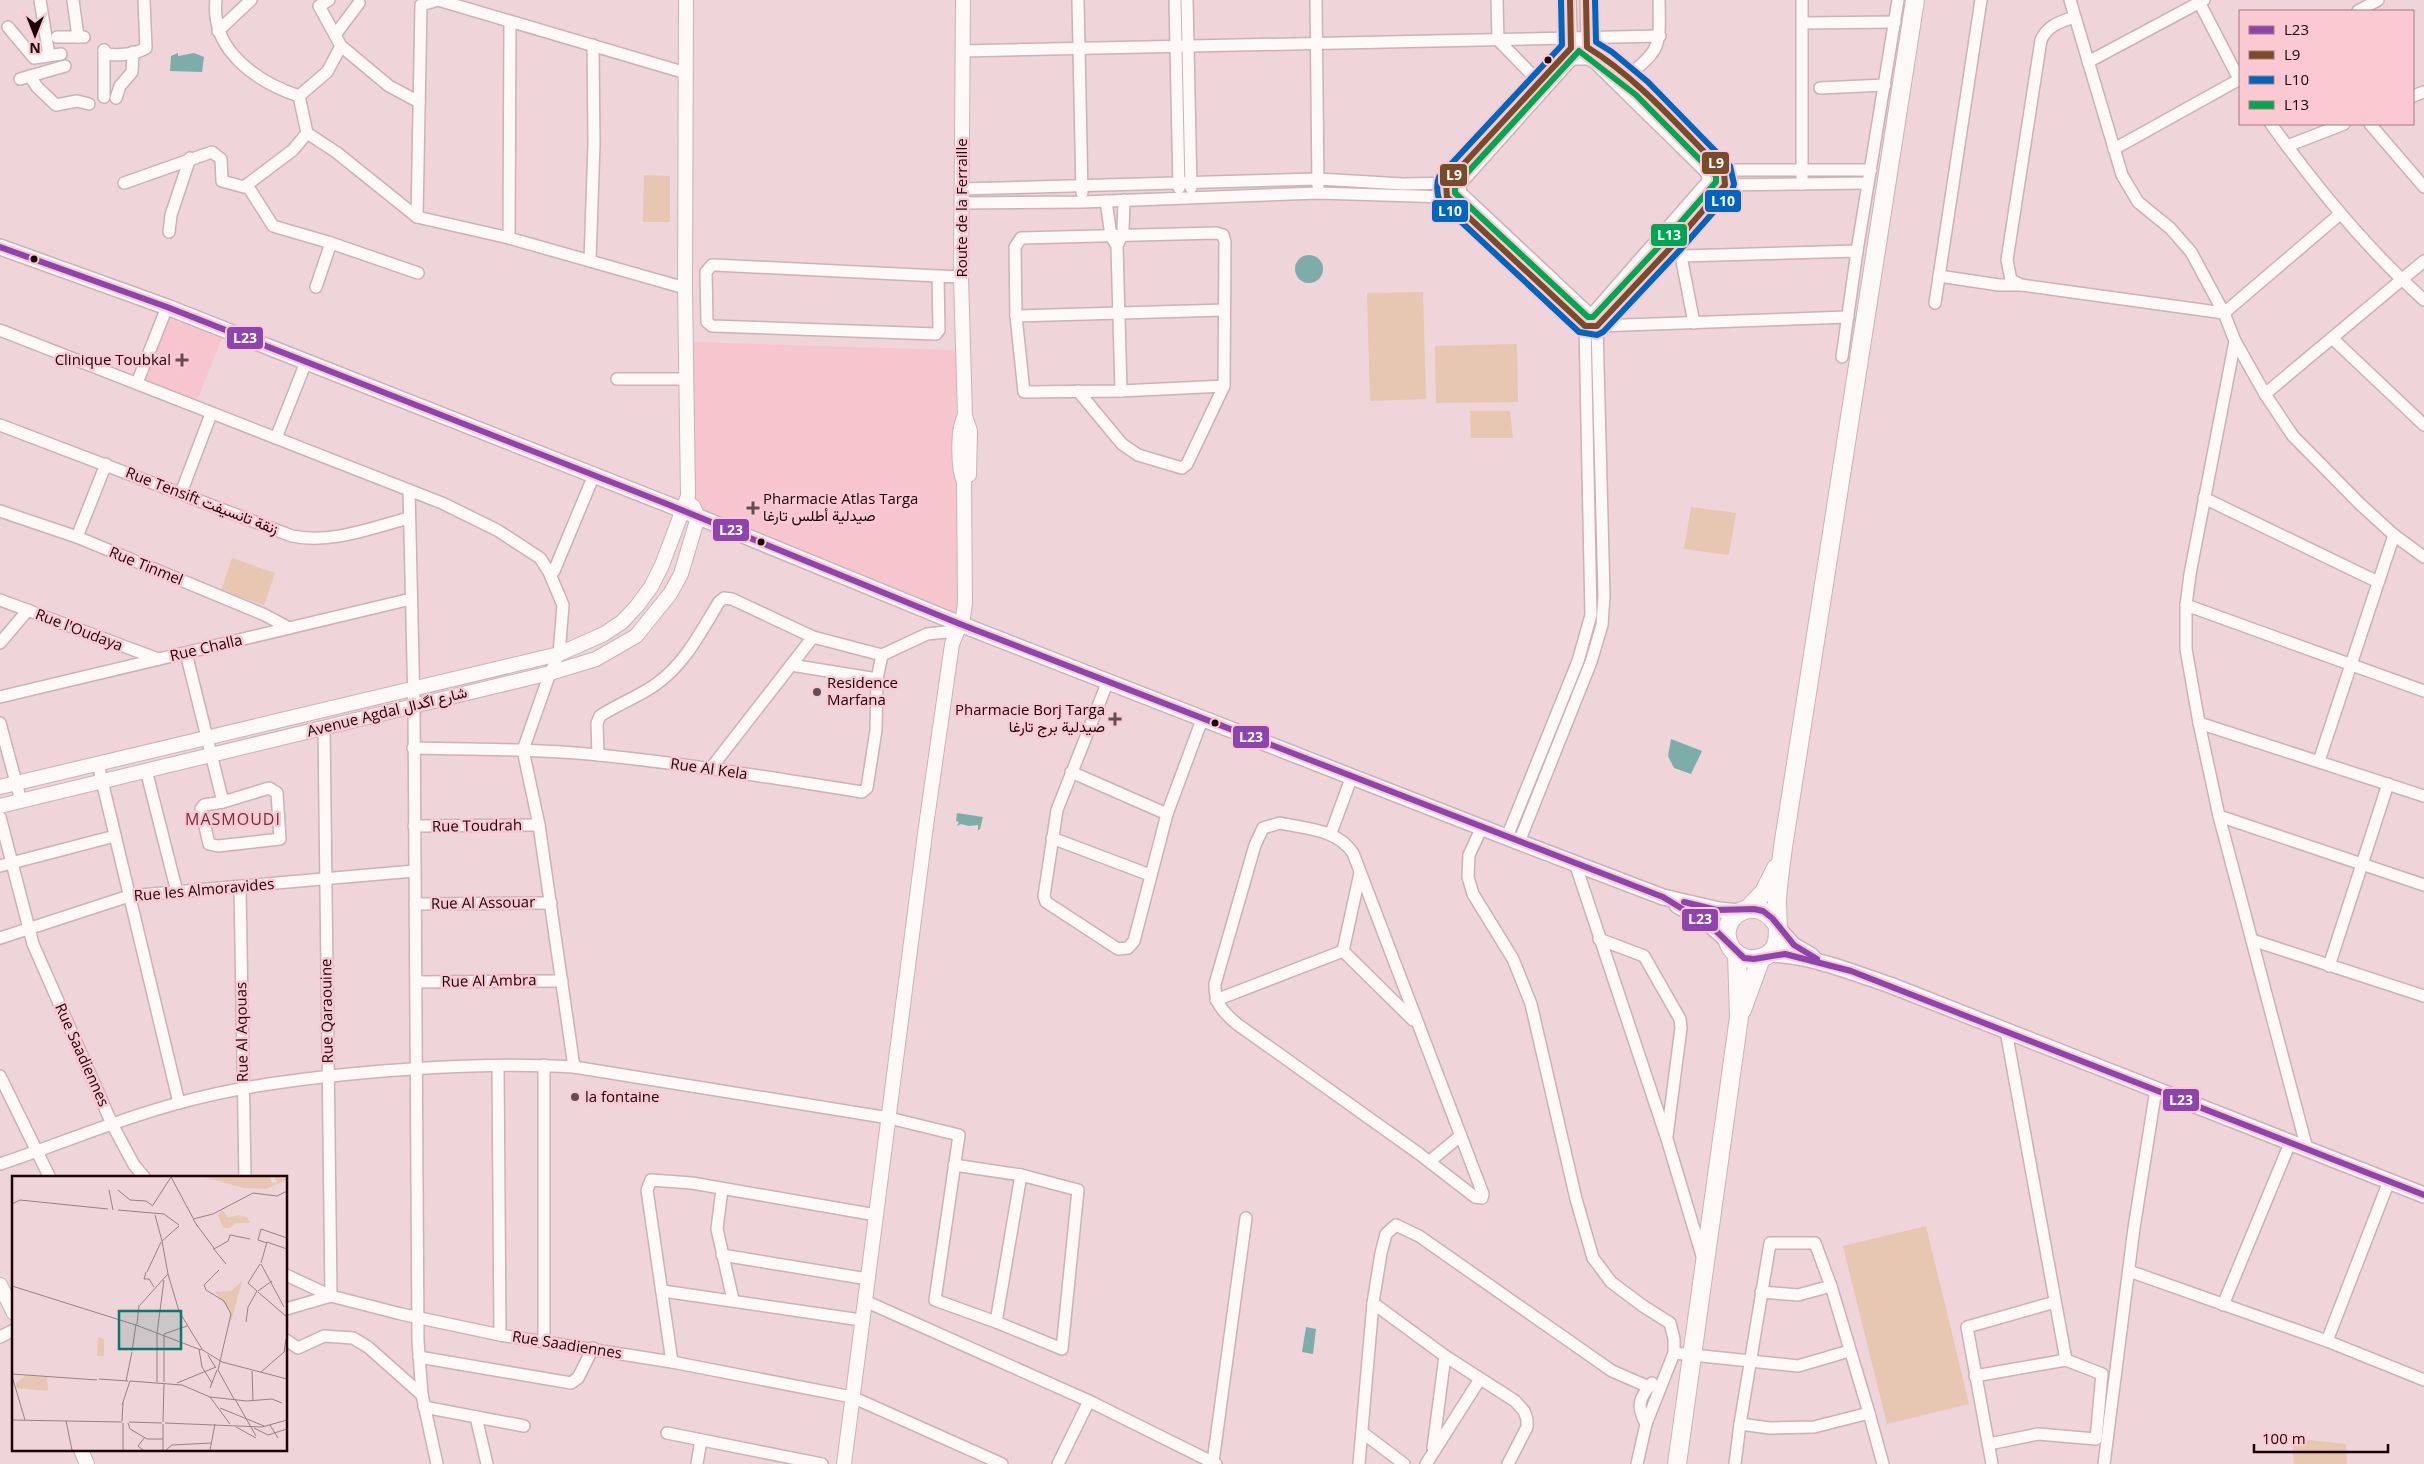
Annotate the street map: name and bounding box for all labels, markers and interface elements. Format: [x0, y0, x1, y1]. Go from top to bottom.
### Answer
north arrow [10, 10, 60, 60]
legend [2239, 10, 2414, 125]
text: L23 [2284, 19, 2309, 39]
text: N [29, 39, 41, 58]
text: L9 [2284, 44, 2300, 64]
unlabelled marker [1543, 55, 1553, 65]
text: L10 [2284, 69, 2309, 89]
text: L13 [2284, 94, 2309, 114]
street label: Route de la Ferraille [951, 138, 971, 278]
line badge: L9 [1701, 151, 1730, 175]
text: L9 [1708, 153, 1724, 172]
line badge: L9 [1439, 163, 1468, 187]
text: L9 [1446, 165, 1462, 184]
line badge: L10 [1704, 189, 1742, 213]
text: L10 [1711, 191, 1735, 210]
line badge: L10 [1431, 199, 1469, 223]
text: L10 [1438, 201, 1462, 220]
line badge: L13 [1650, 223, 1688, 247]
text: L13 [1657, 225, 1681, 244]
unlabelled marker [29, 254, 39, 264]
line badge: L23 [226, 326, 264, 350]
text: L23 [233, 328, 257, 347]
place label: Clinique Toubkal [55, 349, 171, 369]
marker: Clinique Toubkal [175, 353, 189, 367]
street label: Rue Tensift زنقة تانسيفت [123, 462, 282, 538]
place label: Pharmacie Atlas Targa صيدلية أطلس تارغا [763, 488, 918, 526]
marker: Pharmacie Atlas Targa صيدلية أطلس تارغا [747, 502, 759, 514]
line badge: L23 [712, 518, 750, 542]
text: L23 [719, 520, 743, 539]
unlabelled marker [756, 537, 766, 547]
street label: Rue Tinmel [106, 541, 186, 589]
street label: Rue l'Oudaya [33, 603, 126, 655]
street label: Rue Challa [168, 629, 244, 665]
place label: Residence Marfana [827, 672, 898, 709]
street label: Avenue Agdal شارع اگدال [305, 681, 469, 743]
marker: Residence Marfana [811, 686, 823, 698]
place label: Pharmacie Borj Targa صيدلية برج تارغا [955, 699, 1105, 738]
marker: Pharmacie Borj Targa صيدلية برج تارغا [1109, 713, 1121, 725]
unlabelled marker [1210, 718, 1220, 728]
line badge: L23 [1232, 725, 1270, 749]
text: L23 [1239, 727, 1263, 746]
street label: Rue Al Kela [669, 753, 749, 783]
district label: MASMOUDI [185, 808, 281, 830]
street label: Rue Toudrah [432, 814, 522, 836]
street label: Rue les Almoravides [133, 873, 275, 905]
street label: Rue Al Assouar [431, 891, 535, 913]
line badge: L23 [1681, 908, 1719, 932]
text: L23 [1688, 909, 1712, 928]
street label: Rue Qaraouine [315, 958, 337, 1064]
street label: Rue Al Ambra [441, 969, 537, 991]
street label: Rue Al Aqouas [230, 982, 252, 1082]
street label: Rue Saadiennes [51, 1000, 115, 1109]
place label: la fontaine [585, 1086, 659, 1106]
line badge: L23 [2162, 1088, 2200, 1112]
text: L23 [2169, 1090, 2193, 1109]
marker: la fontaine [569, 1091, 581, 1103]
inset map [12, 1176, 288, 1452]
street label: Rue Saadiennes [511, 1325, 624, 1363]
scale bar [2254, 1422, 2388, 1454]
text: 100 m [2262, 1428, 2306, 1448]

